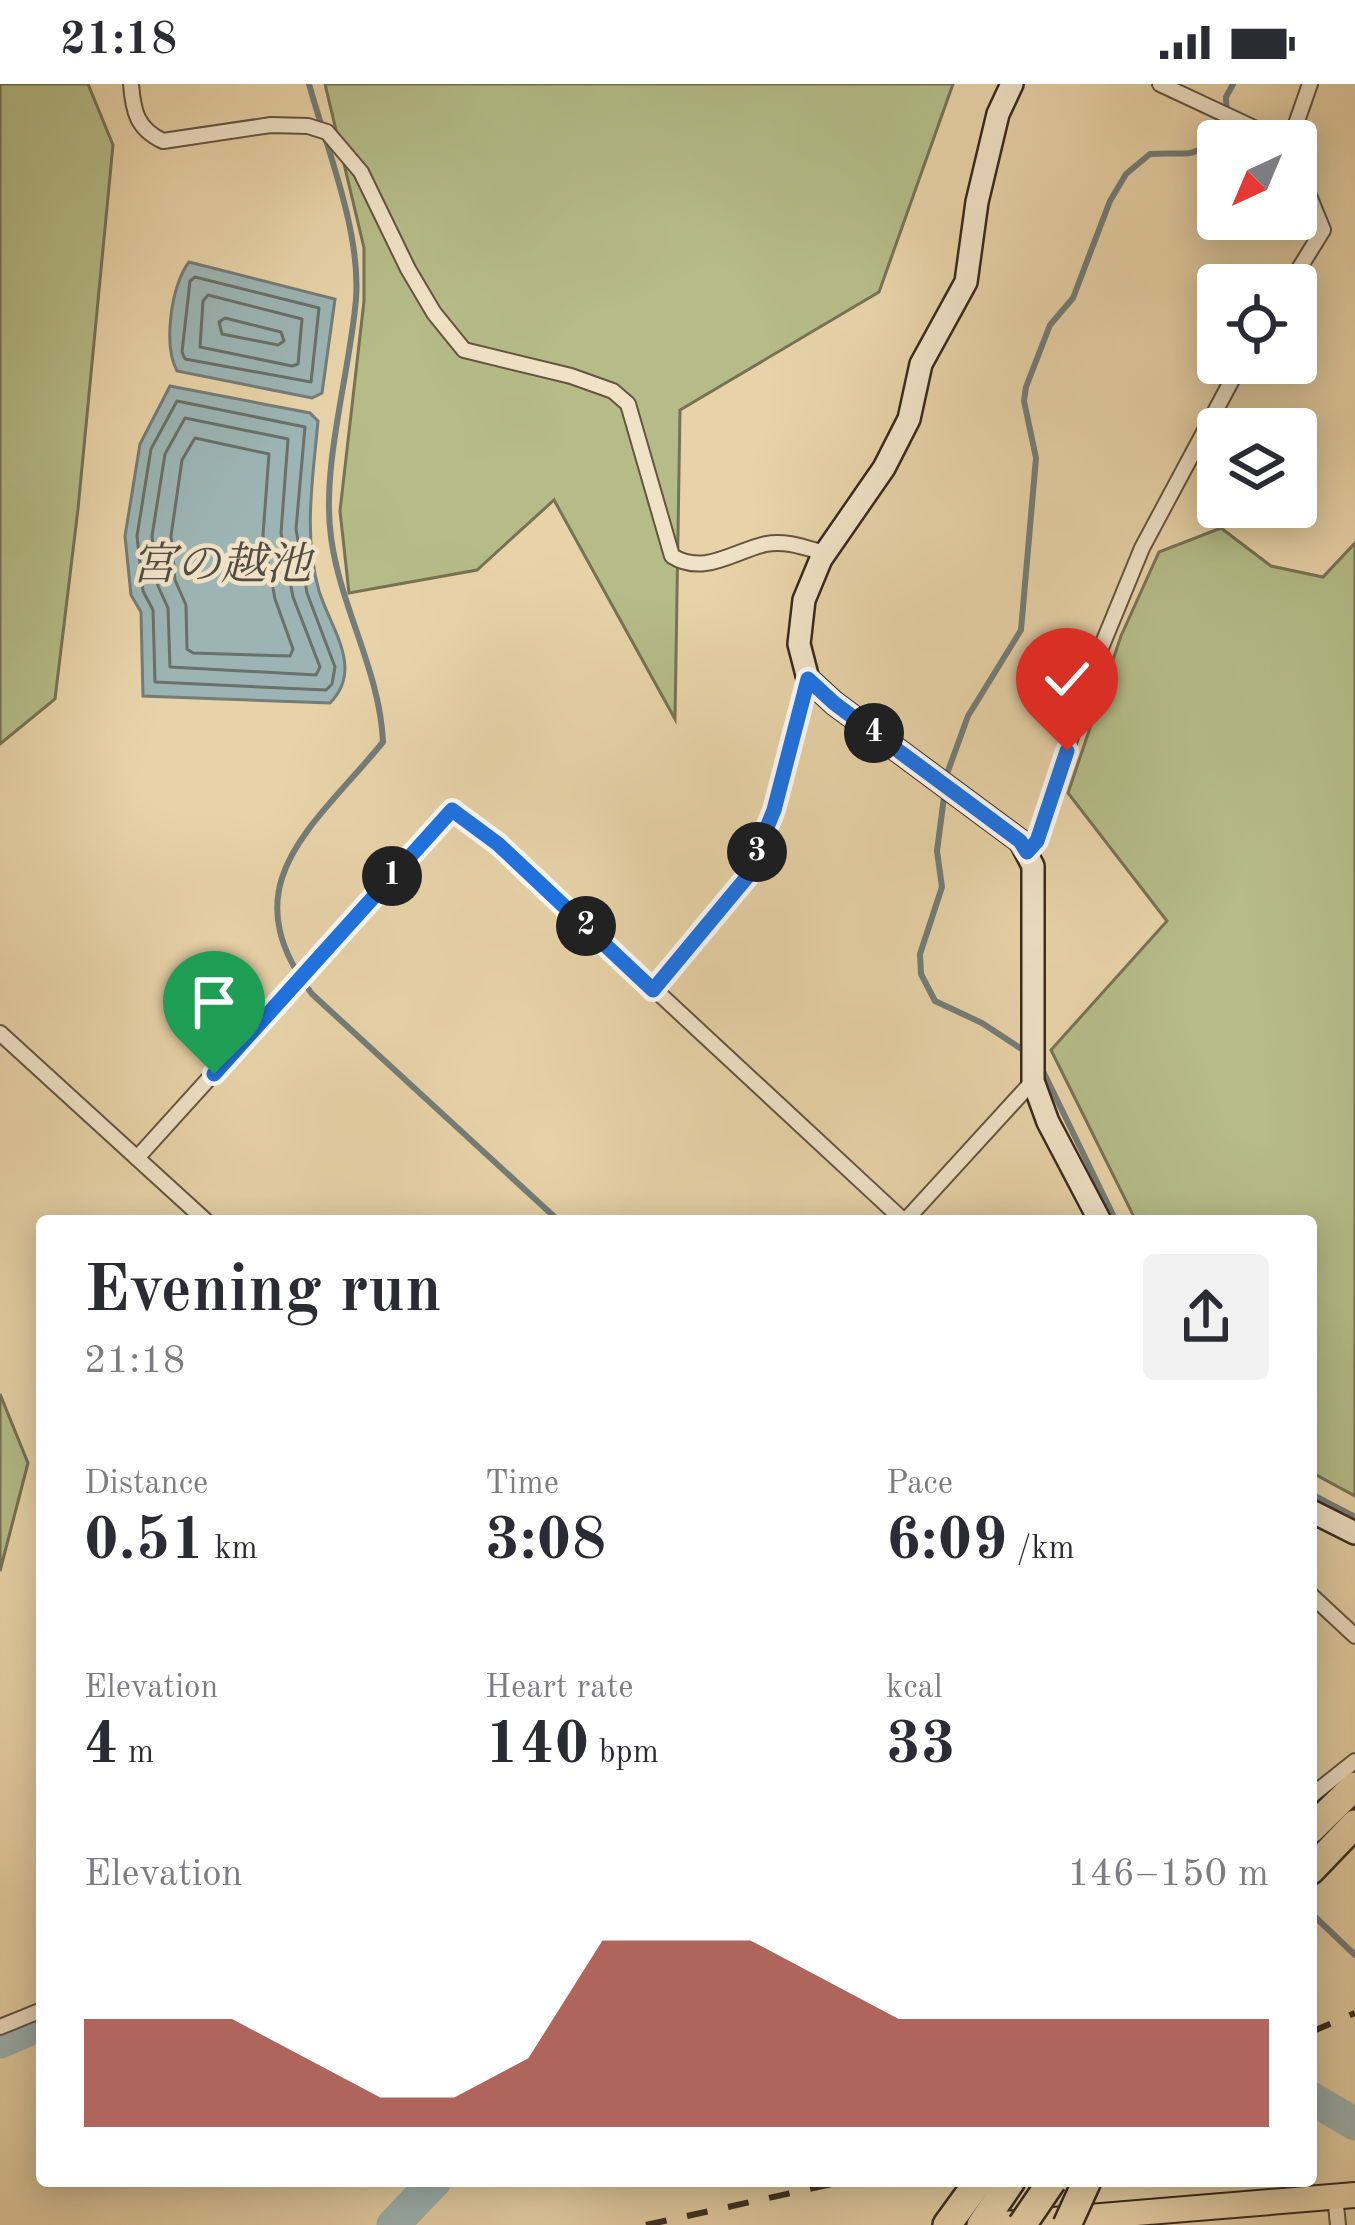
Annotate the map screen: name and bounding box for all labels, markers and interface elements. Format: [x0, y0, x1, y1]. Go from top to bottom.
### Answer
text: 21:18 [60, 19, 177, 64]
north arrow [1197, 120, 1317, 240]
map controls [1197, 120, 1317, 528]
button: locate [1197, 264, 1317, 384]
button: layers [1197, 408, 1317, 528]
water label: 宮の越池 [131, 541, 316, 590]
pin [1016, 628, 1118, 751]
icon: check [1034, 646, 1100, 712]
pin: 4 [844, 703, 904, 763]
text: 4 [864, 716, 884, 749]
pin: 3 [727, 822, 787, 882]
text: 3 [747, 835, 767, 868]
pin: 1 [362, 846, 422, 906]
text: 1 [382, 859, 402, 892]
pin: 2 [556, 896, 616, 956]
text: 2 [576, 909, 596, 942]
pin [163, 951, 265, 1074]
icon: arrive [181, 969, 247, 1035]
button: share [1143, 1254, 1269, 1380]
text: Evening run [84, 1260, 442, 1326]
text: 21:18 [84, 1342, 185, 1381]
text: Distance [84, 1468, 208, 1501]
text: Time [485, 1468, 559, 1501]
text: Pace [886, 1468, 953, 1501]
text: 0.51 [84, 1512, 205, 1572]
text: 3:08 [485, 1512, 606, 1572]
text: 6:09 [886, 1512, 1007, 1572]
text: km [205, 1533, 258, 1566]
text: /km [1007, 1533, 1075, 1566]
text: Elevation [84, 1672, 218, 1705]
text: Heart rate [485, 1672, 633, 1705]
text: kcal [886, 1672, 943, 1705]
text: 4 [84, 1716, 119, 1776]
text: 140 [485, 1716, 589, 1776]
text: 33 [886, 1716, 956, 1776]
text: m [119, 1737, 154, 1770]
text: bpm [589, 1737, 659, 1770]
text: Elevation [84, 1855, 243, 1894]
text: 146–150 m [1067, 1855, 1269, 1894]

